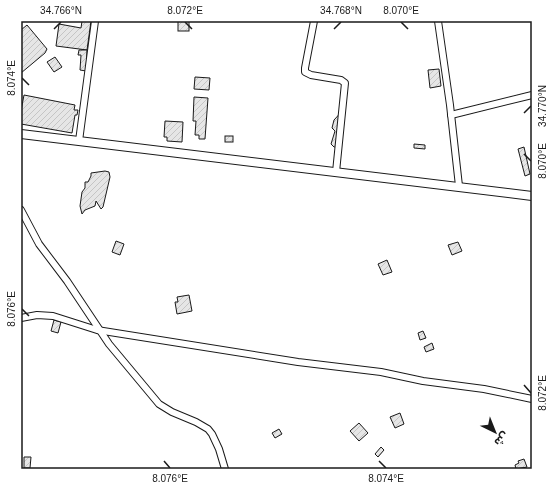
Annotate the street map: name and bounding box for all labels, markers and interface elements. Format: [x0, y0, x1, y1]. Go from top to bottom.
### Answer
text: 34.766°N [40, 5, 82, 16]
text: 8.072°E [167, 5, 203, 16]
text: 34.768°N [320, 5, 362, 16]
text: 8.070°E [383, 5, 419, 16]
text: 8.074°E [6, 60, 17, 96]
text: 34.770°N [537, 85, 548, 127]
text: 8.070°E [537, 143, 548, 179]
text: 8.076°E [6, 291, 17, 327]
text: 8.072°E [537, 375, 548, 411]
north arrow [475, 412, 515, 452]
text: ش [492, 429, 511, 449]
text: 8.076°E [152, 473, 188, 484]
text: 8.074°E [368, 473, 404, 484]

